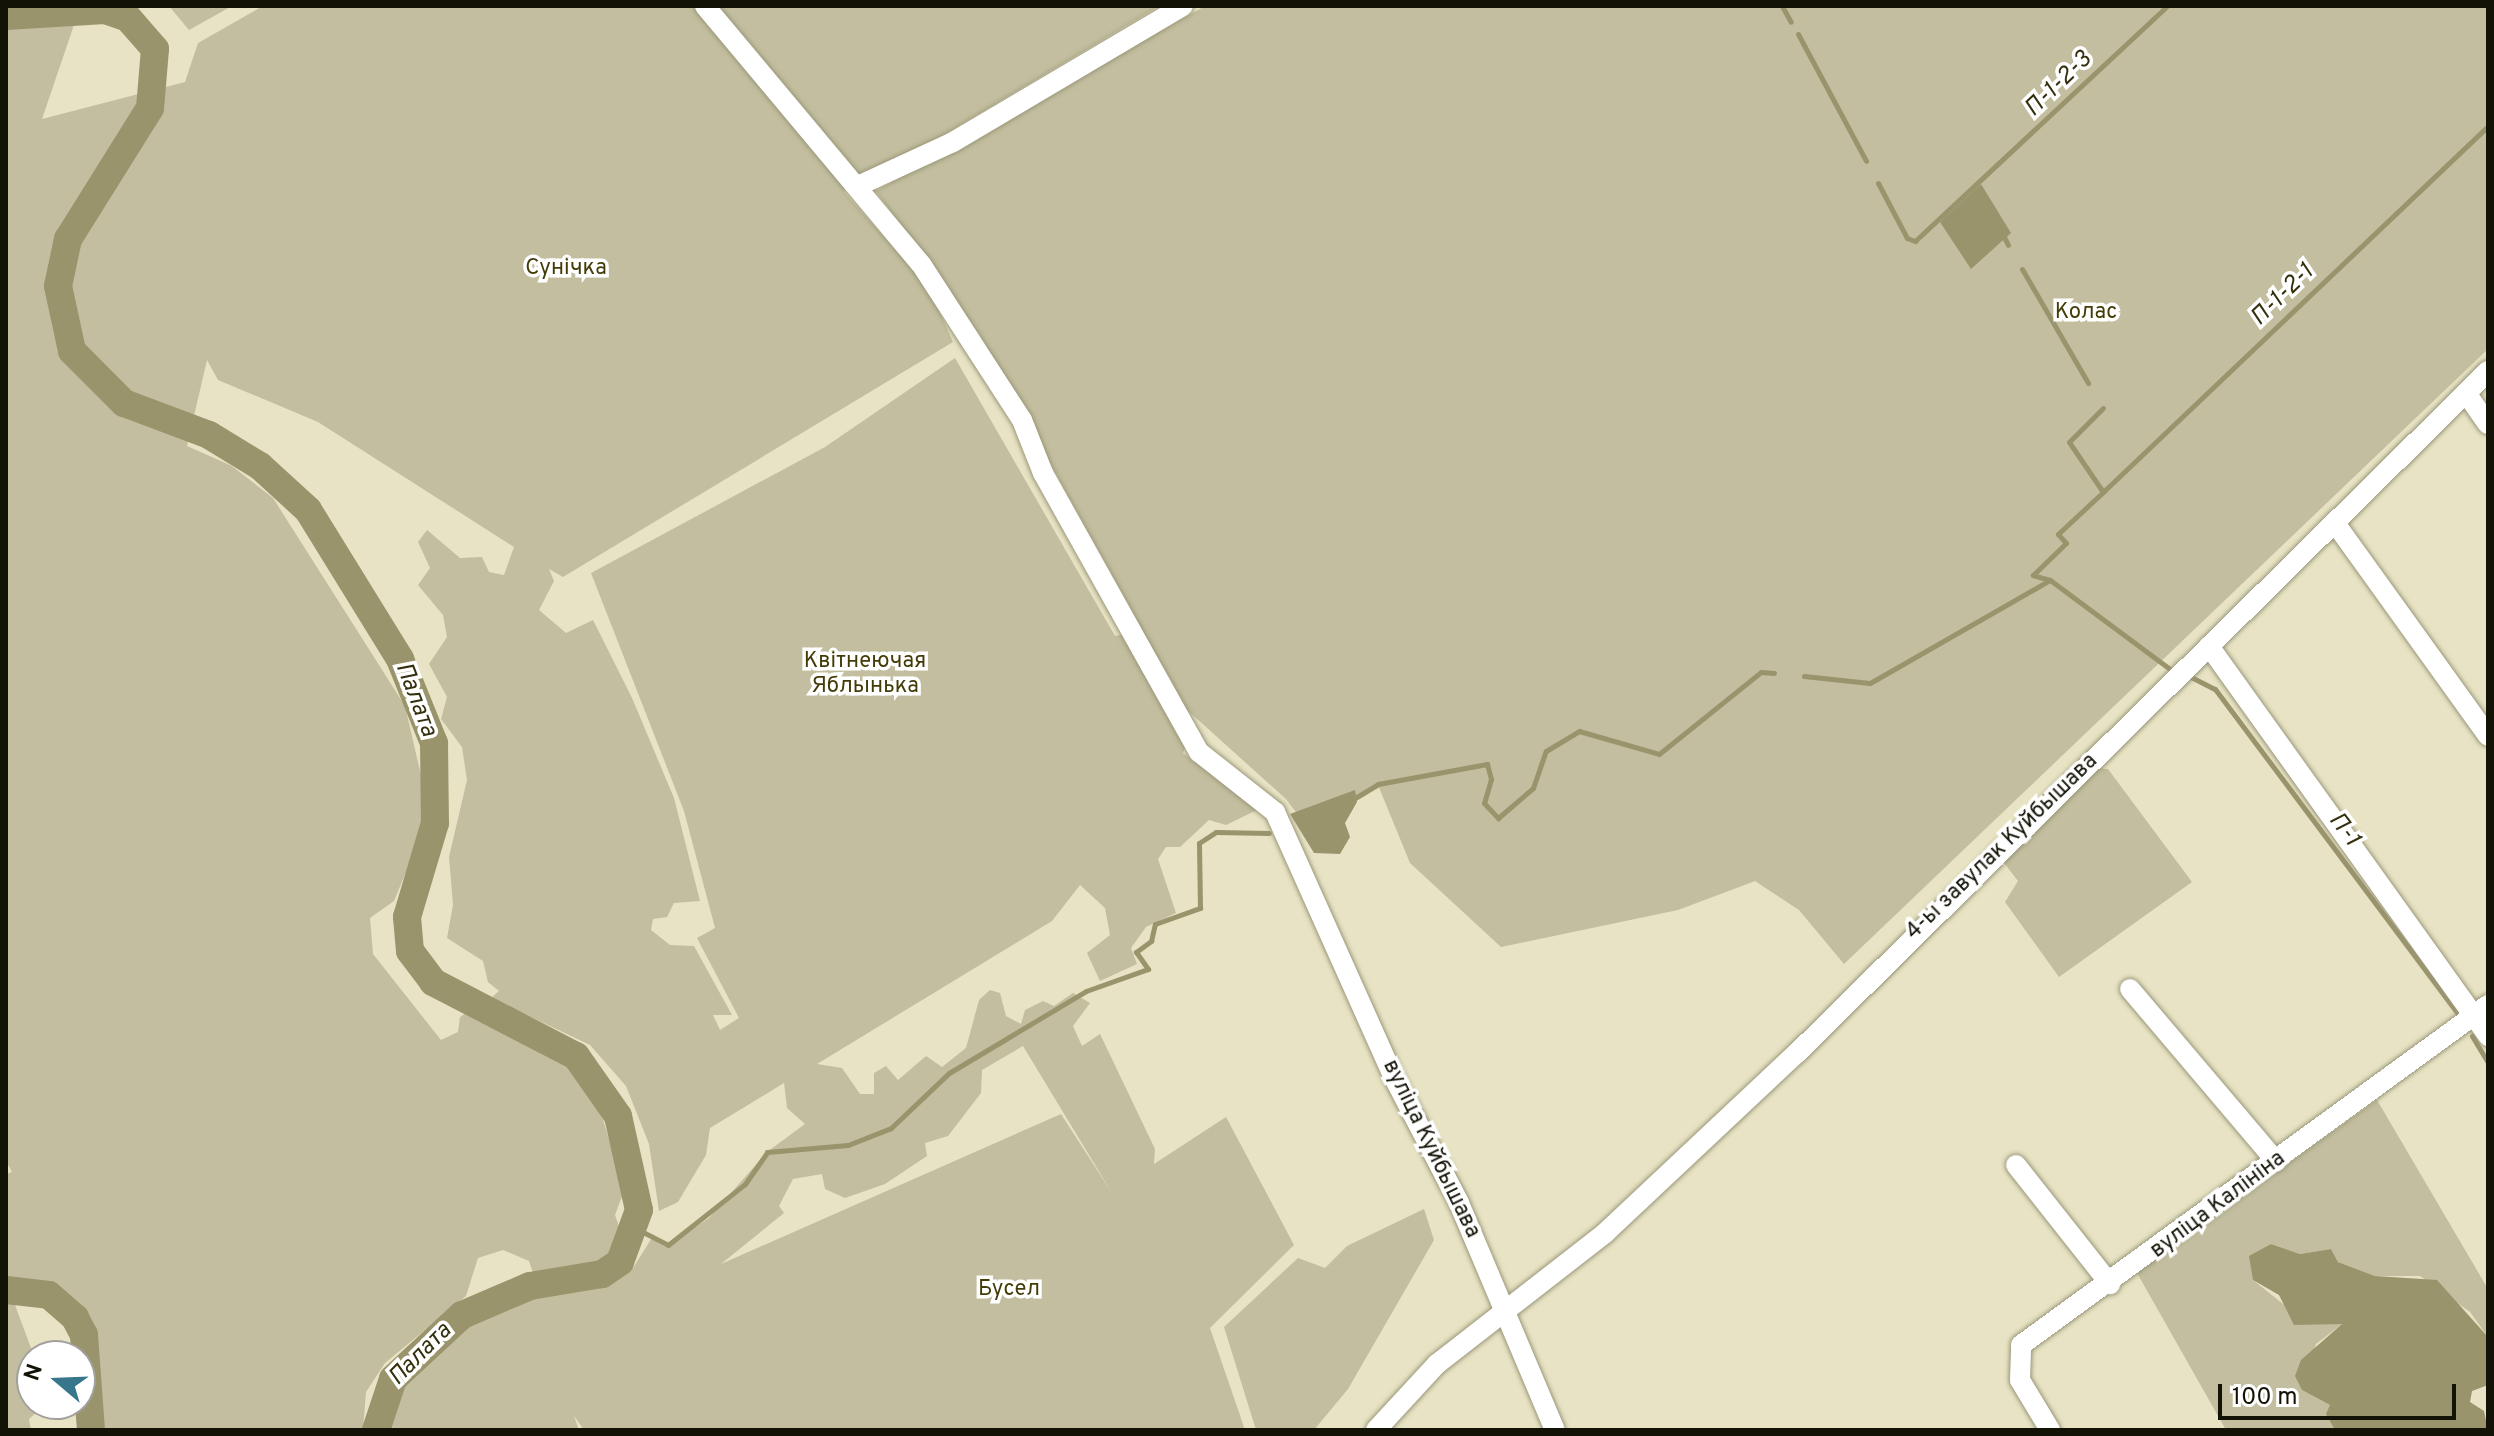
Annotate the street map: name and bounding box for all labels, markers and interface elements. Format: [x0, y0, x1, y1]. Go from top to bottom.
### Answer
water label: П-1-2-3 [2020, 46, 2098, 124]
park label: Сунічка [525, 256, 607, 282]
water label: П-1-2-1 [2246, 259, 2320, 333]
park label: Колас [2055, 300, 2117, 326]
park label: Квітнеючая Яблынька [804, 648, 926, 700]
water label: Палата [388, 659, 442, 741]
street label: 4-ы завулак Куйбышава [1901, 748, 2103, 946]
water label: П-1 [2321, 808, 2365, 852]
street label: вуліца Куйбышава [1376, 1056, 1486, 1242]
street label: вуліца Калініна [2145, 1146, 2291, 1264]
park label: Бусел [978, 1277, 1040, 1303]
water label: Палата [384, 1318, 458, 1392]
north arrow [16, 1340, 96, 1420]
text: N [19, 1361, 50, 1385]
scale bar [2222, 1368, 2460, 1418]
text: 100 m [2232, 1383, 2298, 1413]

